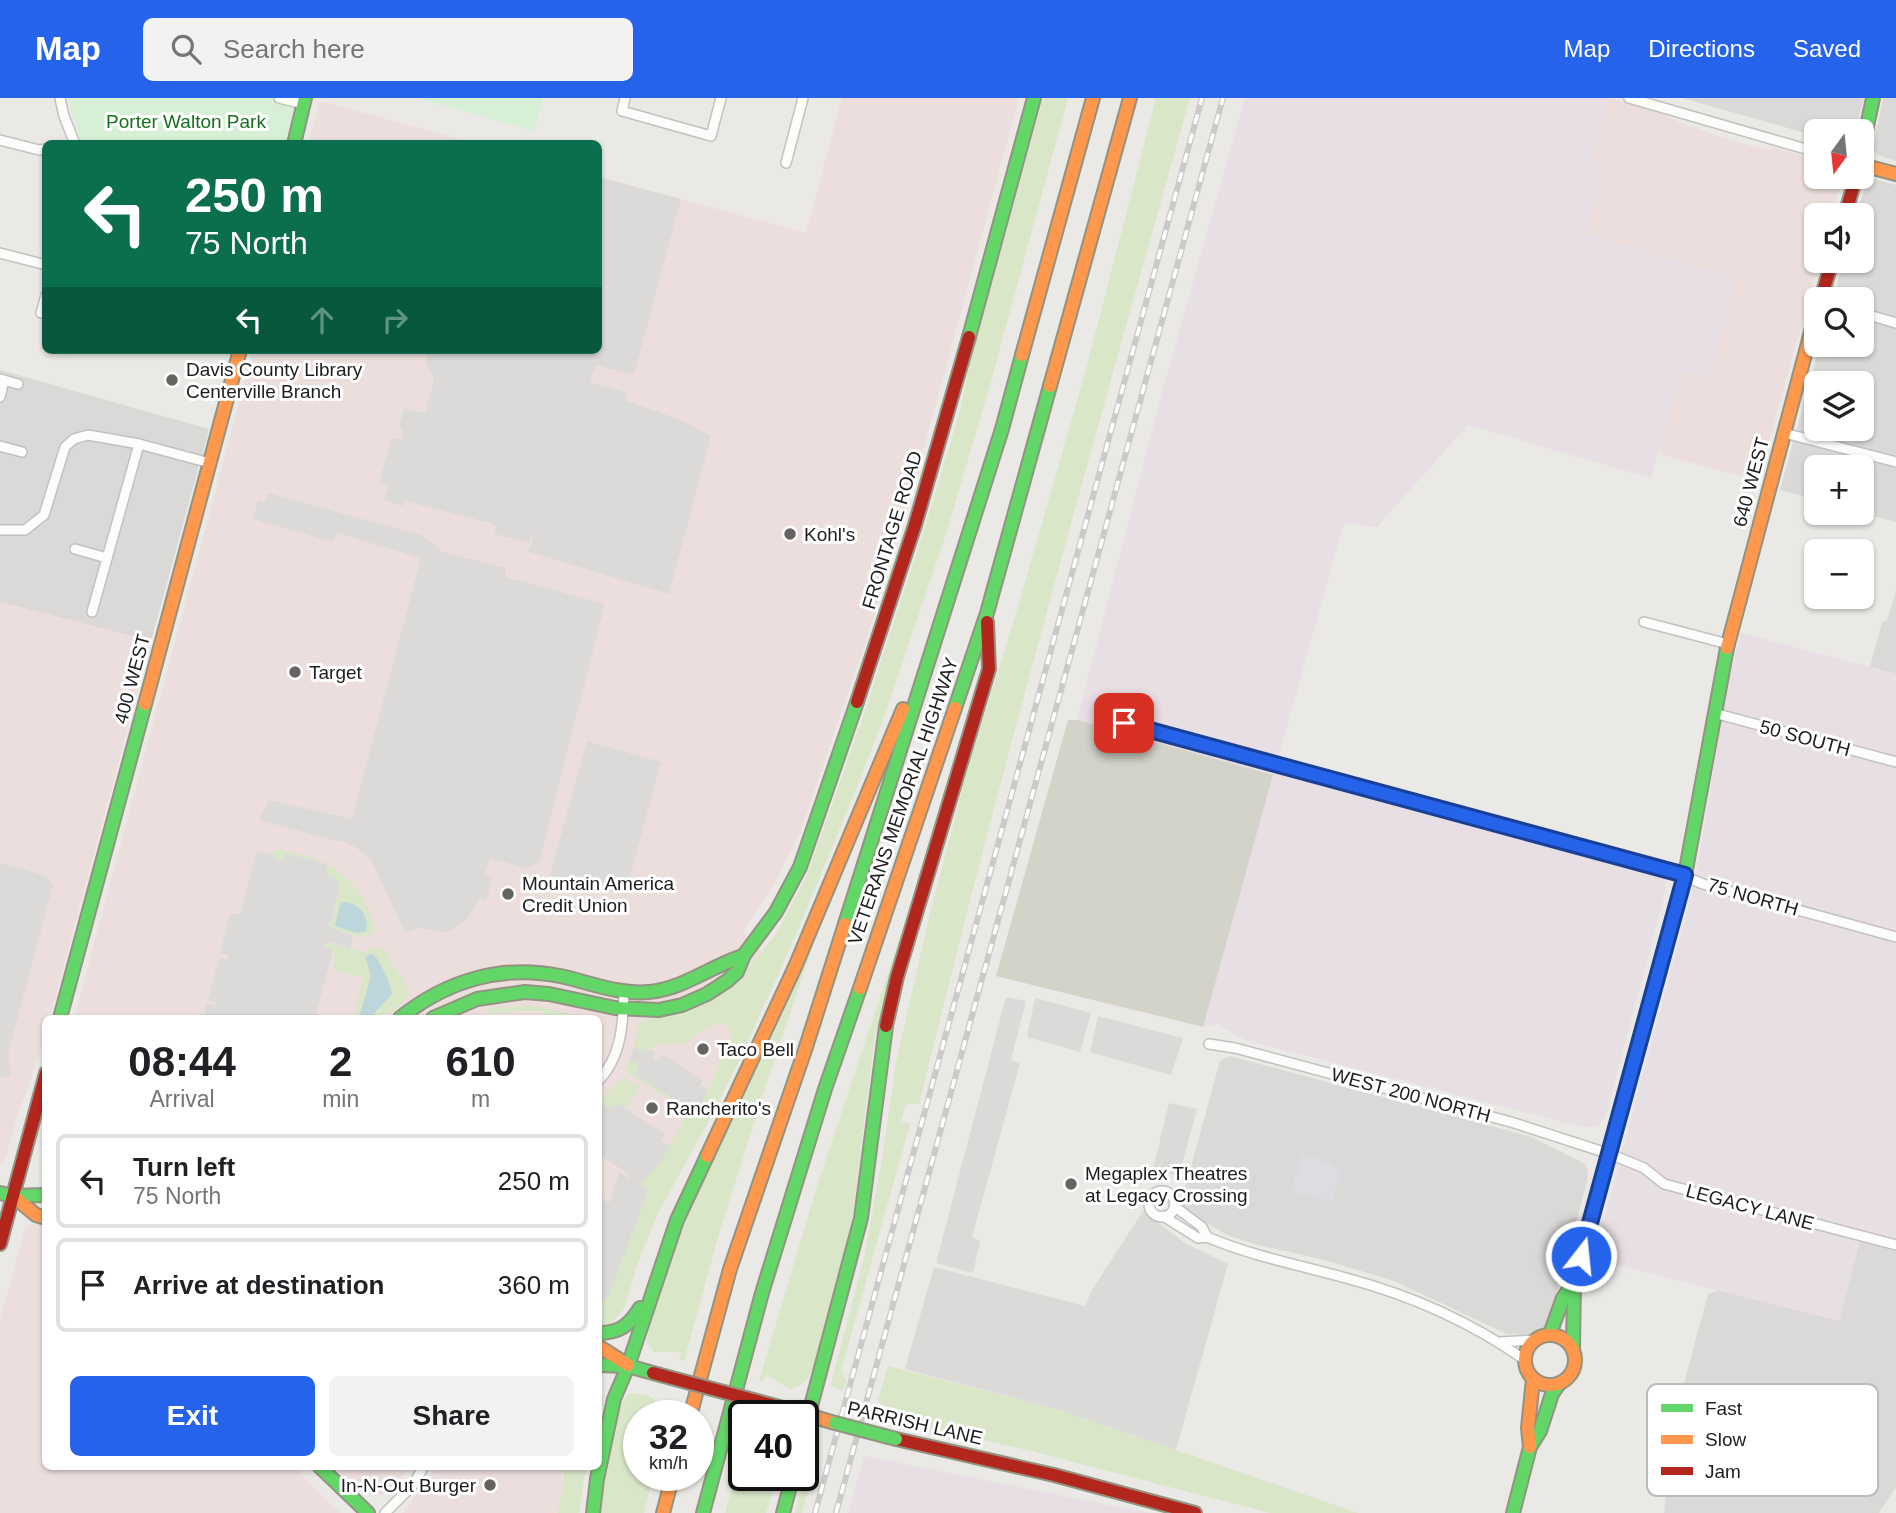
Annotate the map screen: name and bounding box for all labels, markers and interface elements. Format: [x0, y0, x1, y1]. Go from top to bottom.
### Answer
search box [143, 18, 633, 81]
text: Map [35, 30, 101, 67]
icon: search [167, 30, 205, 68]
text: Search here [223, 34, 365, 64]
text: Map [1564, 35, 1610, 62]
text: Directions [1648, 35, 1755, 62]
text: Saved [1793, 35, 1861, 62]
park label: Porter Walton Park [106, 111, 266, 132]
north arrow [1804, 119, 1874, 189]
map controls [1804, 119, 1874, 609]
icon: left [70, 168, 161, 259]
text: 250 m [185, 168, 324, 222]
button: sound [1804, 203, 1874, 273]
text: 75 North [185, 225, 308, 261]
button: search [1804, 287, 1874, 357]
icon: left [230, 301, 268, 339]
icon: ahead [303, 301, 341, 339]
icon: right [376, 301, 414, 339]
place label: Davis County Library Centerville Branch [186, 359, 363, 402]
button: layers [1804, 371, 1874, 441]
marker: Davis County Library Centerville Branch [164, 372, 180, 388]
street label: 640 WEST [1729, 435, 1773, 529]
street label: FRONTAGE ROAD [858, 448, 926, 612]
button: + [1804, 455, 1874, 525]
place label: Kohl's [804, 524, 855, 545]
marker: Kohl's [782, 526, 798, 542]
button: − [1804, 539, 1874, 609]
street label: 400 WEST [110, 632, 154, 726]
street label: VETERANS MEMORIAL HIGHWAY [844, 654, 962, 947]
place label: Target [309, 662, 363, 683]
marker: Target [287, 664, 303, 680]
pin [1094, 693, 1154, 753]
icon: arrive [1105, 704, 1143, 742]
street label: 50 SOUTH [1757, 716, 1853, 760]
place label: Mountain America Credit Union [522, 873, 675, 916]
street label: 75 NORTH [1705, 874, 1801, 920]
marker: Mountain America Credit Union [500, 886, 516, 902]
text: 08:44 [128, 1038, 236, 1085]
text: 2 [329, 1038, 352, 1085]
text: 610 [446, 1038, 516, 1085]
place label: Taco Bell [717, 1039, 794, 1060]
marker: Taco Bell [695, 1041, 711, 1057]
street label: WEST 200 NORTH [1329, 1064, 1493, 1126]
text: Arrival [149, 1086, 215, 1112]
text: min [322, 1086, 359, 1112]
text: m [471, 1086, 490, 1112]
place label: Rancherito's [666, 1098, 771, 1119]
marker: Rancherito's [644, 1100, 660, 1116]
text: Turn left [133, 1152, 235, 1182]
icon: left [74, 1162, 112, 1200]
place label: Megaplex Theatres at Legacy Crossing [1085, 1163, 1248, 1206]
text: 250 m [498, 1166, 570, 1196]
marker: Megaplex Theatres at Legacy Crossing [1063, 1176, 1079, 1192]
street label: LEGACY LANE [1684, 1180, 1816, 1234]
text: 75 North [133, 1183, 221, 1209]
position arrow [1544, 1219, 1618, 1293]
icon: arrive [74, 1266, 112, 1304]
text: Arrive at destination [133, 1270, 384, 1300]
text: 360 m [498, 1270, 570, 1300]
button: Exit [70, 1376, 315, 1456]
button: Share [329, 1376, 574, 1456]
legend [1647, 1384, 1878, 1496]
street label: PARRISH LANE [845, 1397, 985, 1449]
text: Fast [1705, 1398, 1743, 1419]
speed limit sign: 40 [728, 1400, 819, 1491]
text: 32 [649, 1417, 688, 1456]
text: Slow [1705, 1429, 1746, 1450]
text: km/h [649, 1453, 688, 1473]
text: Jam [1705, 1461, 1741, 1482]
place label: In-N-Out Burger [341, 1475, 477, 1496]
marker: In-N-Out Burger [482, 1477, 498, 1493]

